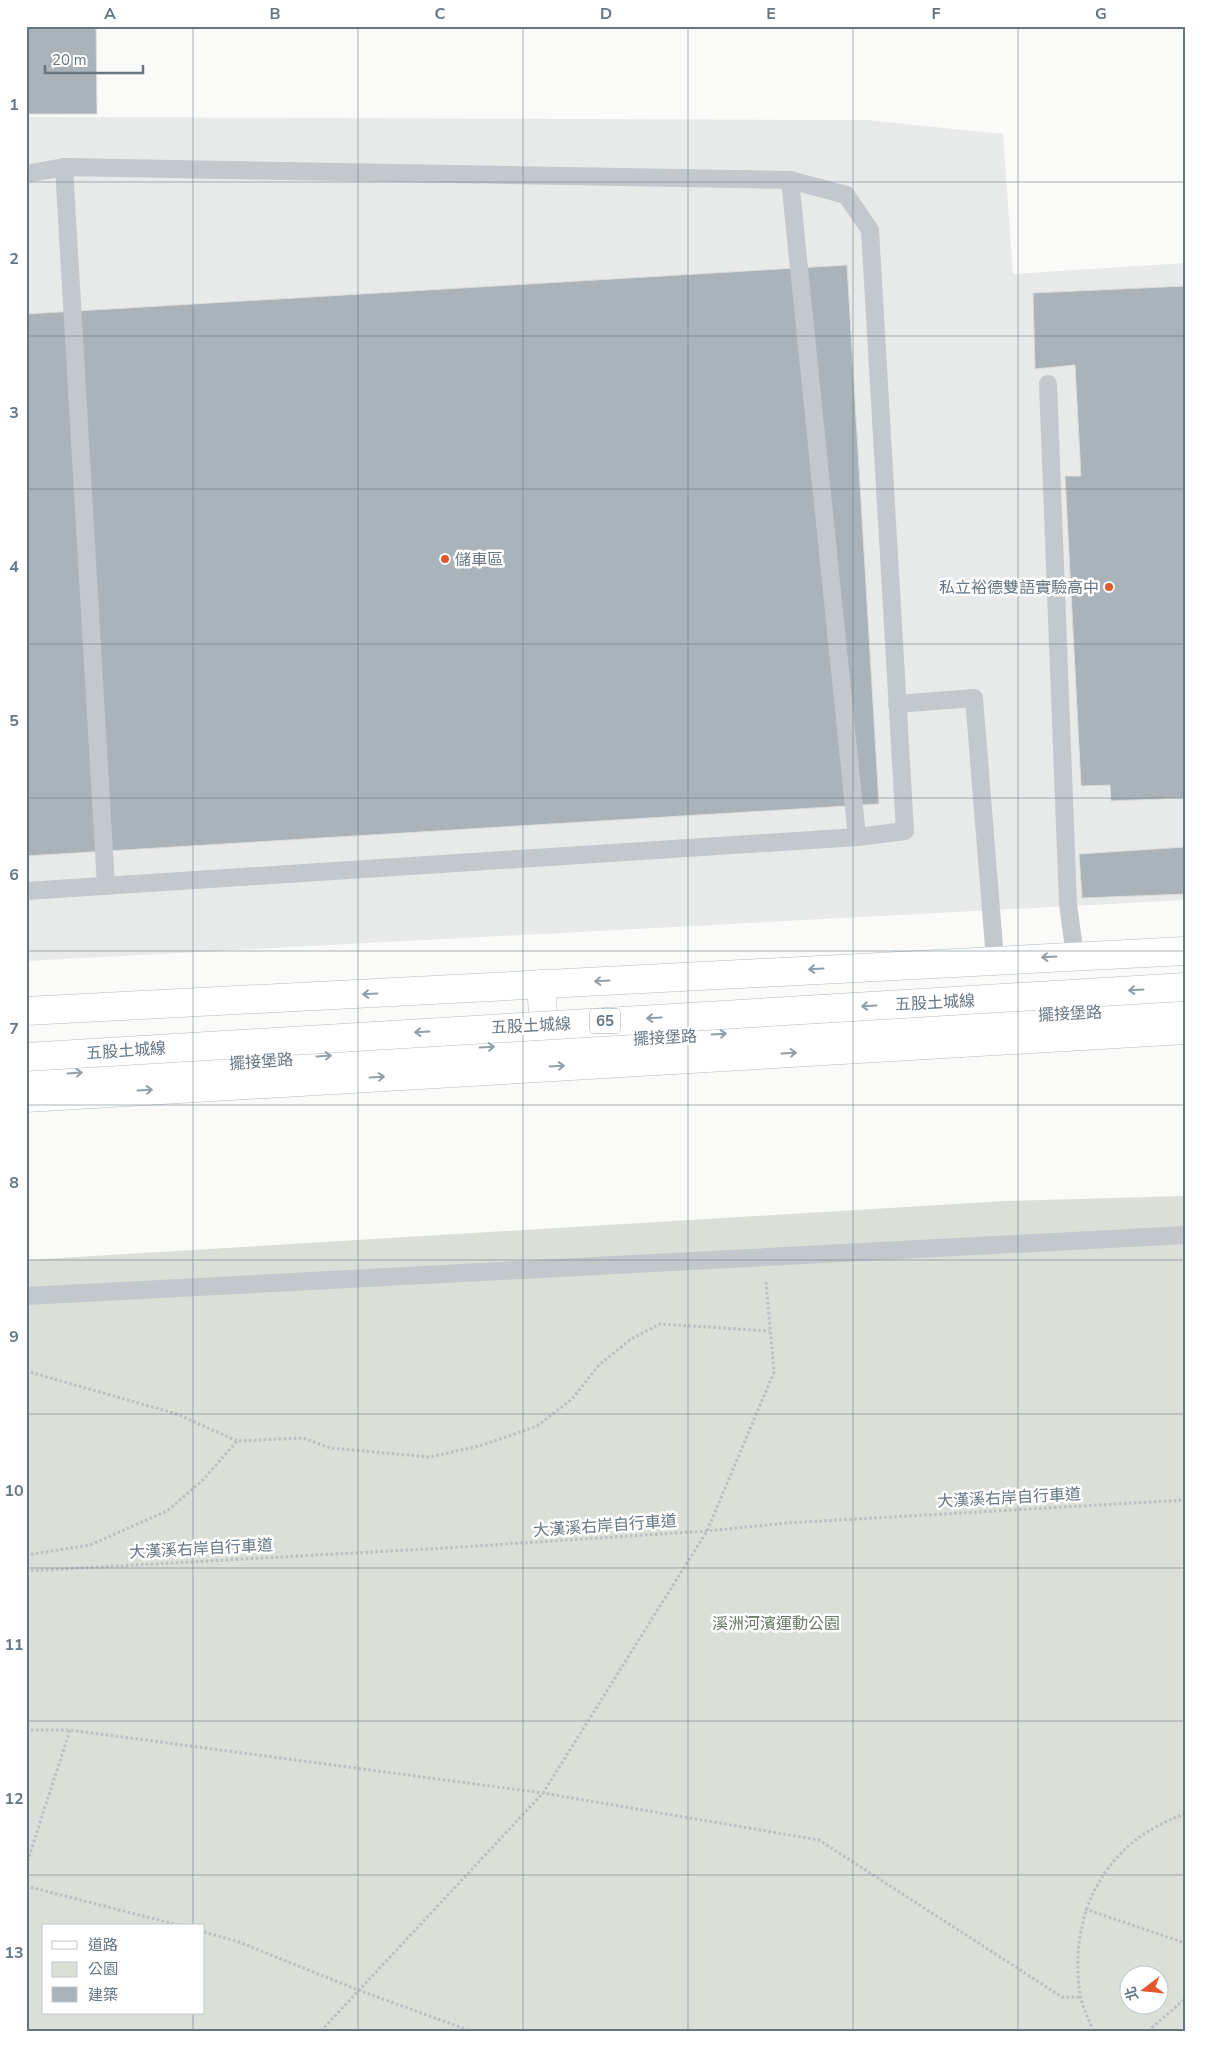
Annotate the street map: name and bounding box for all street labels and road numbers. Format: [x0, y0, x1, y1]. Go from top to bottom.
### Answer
street label: 五股土城線 [895, 990, 976, 1016]
street label: 擺接堡路 [1038, 1001, 1103, 1027]
road number: 65 [590, 1008, 620, 1034]
street label: 五股土城線 [491, 1013, 572, 1039]
street label: 擺接堡路 [633, 1025, 698, 1051]
street label: 五股土城線 [85, 1037, 167, 1065]
street label: 擺接堡路 [228, 1049, 294, 1075]
street label: 大漢溪右岸自行車道 [937, 1483, 1082, 1513]
street label: 大漢溪右岸自行車道 [532, 1510, 678, 1542]
street label: 大漢溪右岸自行車道 [129, 1534, 274, 1564]

